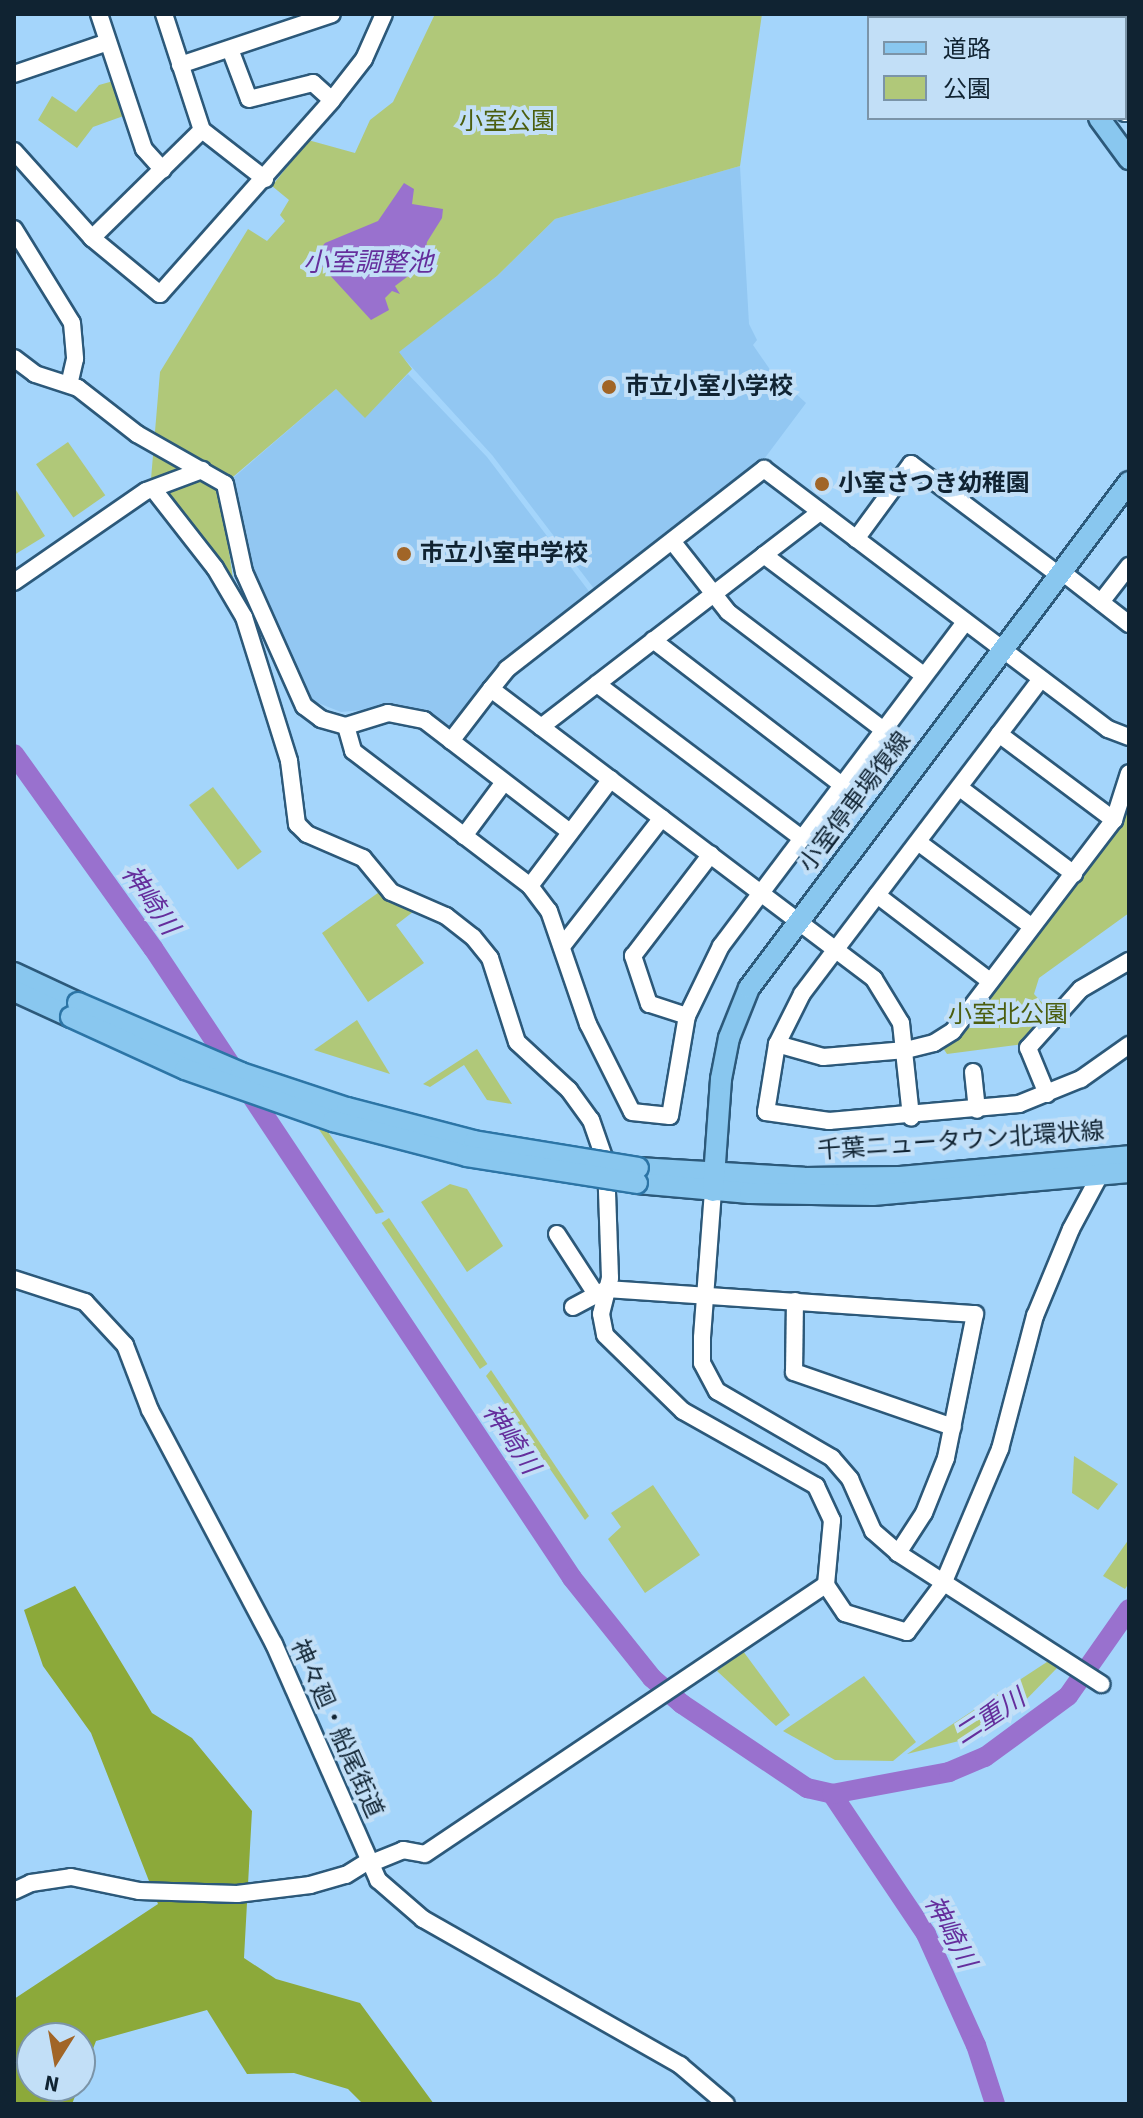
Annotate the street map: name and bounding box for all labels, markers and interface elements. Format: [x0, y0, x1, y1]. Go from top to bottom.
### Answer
legend [867, 16, 1127, 120]
text: 道路 [943, 32, 991, 67]
text: 公園 [943, 72, 991, 107]
park label: 小室公園 [459, 108, 555, 136]
water label: 小室調整池 [303, 247, 433, 279]
place label: 市立小室小学校 [625, 373, 793, 401]
marker: 市立小室小学校 [600, 378, 618, 396]
place label: 小室さつき幼稚園 [838, 470, 1030, 498]
marker: 小室さつき幼稚園 [813, 475, 831, 493]
place label: 市立小室中学校 [420, 540, 588, 568]
marker: 市立小室中学校 [395, 545, 413, 563]
street label: 小室停車場復線 [793, 726, 917, 878]
water label: 神崎川 [115, 859, 185, 941]
park label: 小室北公園 [948, 1001, 1068, 1029]
street label: 千葉ニュータウン北環状線 [816, 1117, 1106, 1165]
water label: 神崎川 [476, 1398, 546, 1480]
street label: 神々廻・船尾街道 [285, 1635, 389, 1823]
water label: 二重川 [949, 1683, 1031, 1751]
water label: 神崎川 [918, 1890, 982, 1974]
north arrow [16, 2022, 96, 2102]
text: N [42, 2066, 62, 2101]

